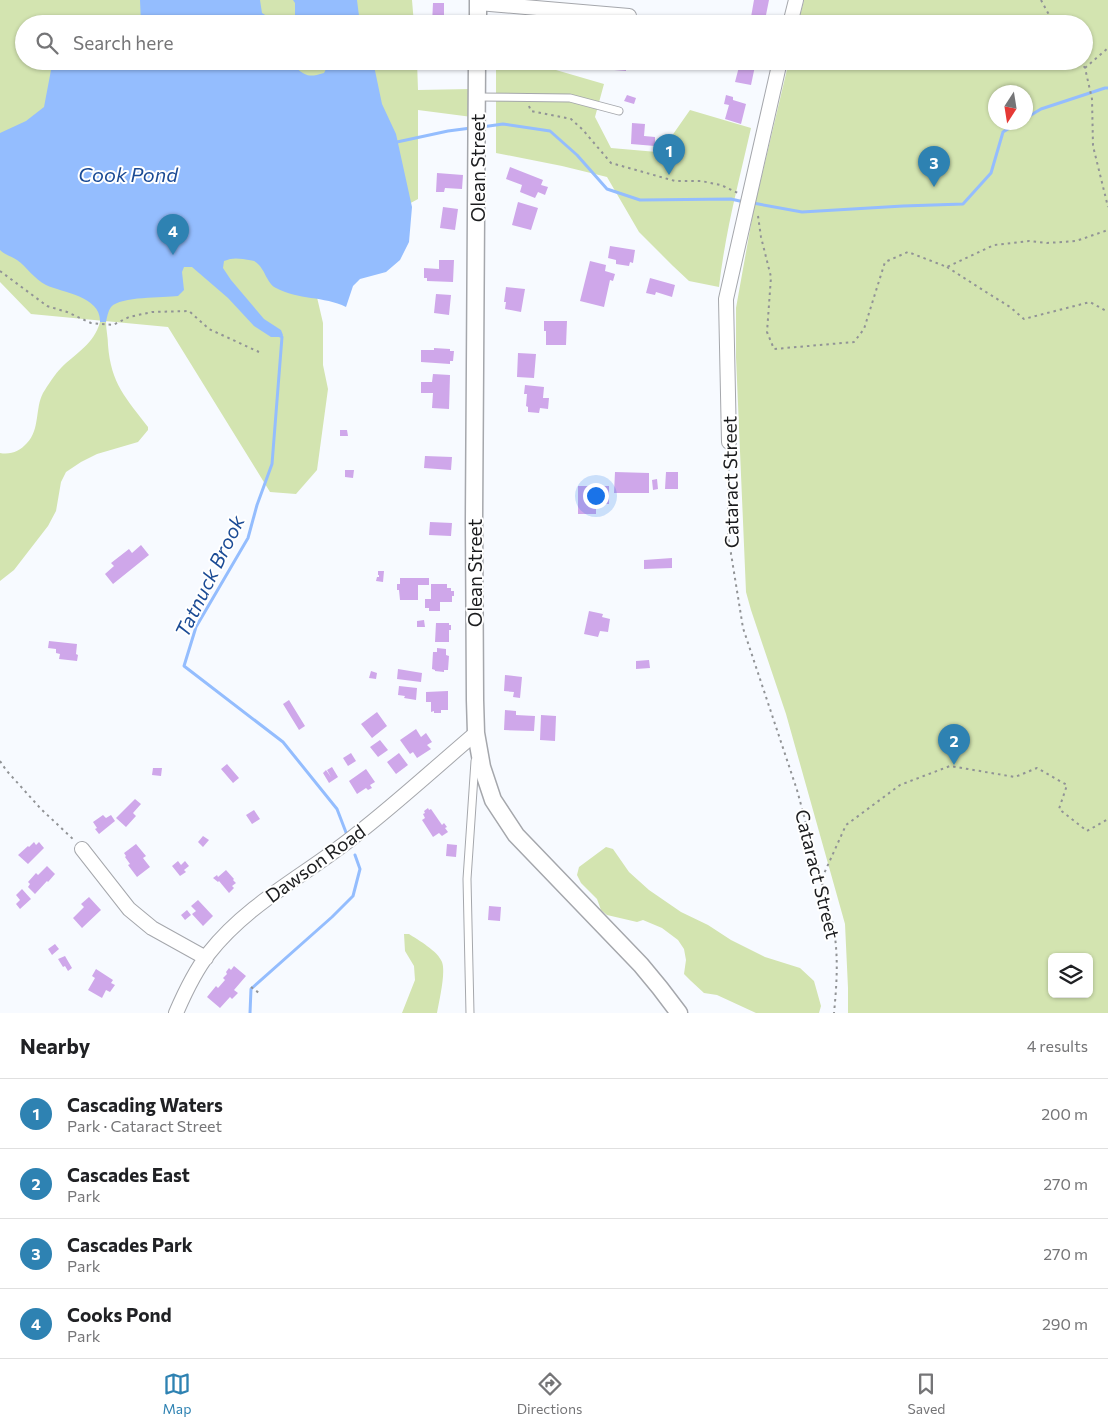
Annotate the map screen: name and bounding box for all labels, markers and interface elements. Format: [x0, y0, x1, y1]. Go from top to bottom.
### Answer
search box [15, 15, 1093, 70]
icon: search [33, 29, 61, 57]
text: Search here [73, 31, 173, 54]
north arrow [988, 85, 1033, 130]
street label: Olean Street [466, 114, 489, 222]
pin: 1 [653, 134, 685, 175]
pin: 3 [918, 146, 950, 187]
water label: Cook Pond [78, 162, 179, 186]
pin: 4 [157, 214, 189, 255]
street label: Cataract Street [717, 415, 743, 548]
your location [583, 483, 609, 509]
water label: Tatnuck Brook [169, 510, 249, 641]
street label: Olean Street [463, 519, 486, 627]
pin: 2 [938, 724, 970, 765]
street label: Cataract Street [791, 807, 845, 941]
street label: Dawson Road [261, 819, 369, 907]
map controls [1048, 953, 1093, 998]
button: layers [1048, 953, 1093, 998]
text: Nearby [20, 1033, 90, 1058]
text: 4 results [1027, 1036, 1088, 1055]
text: Cascading Waters [67, 1093, 223, 1116]
text: 1 [32, 1104, 40, 1123]
text: 200 m [1041, 1104, 1088, 1123]
text: Park · Cataract Street [67, 1116, 222, 1135]
text: Cascades East [67, 1163, 190, 1186]
text: 2 [31, 1174, 41, 1193]
text: 270 m [1043, 1174, 1088, 1193]
text: Park [67, 1186, 100, 1205]
text: Cascades Park [67, 1233, 193, 1256]
text: 3 [31, 1244, 41, 1263]
text: 270 m [1043, 1244, 1088, 1263]
text: Park [67, 1256, 100, 1275]
text: Cooks Pond [67, 1303, 172, 1326]
text: 4 [31, 1314, 41, 1333]
text: 290 m [1042, 1314, 1088, 1333]
text: Park [67, 1326, 100, 1345]
tab: Map [163, 1370, 191, 1417]
tab: Directions [517, 1370, 582, 1417]
tab: Saved [908, 1370, 945, 1417]

